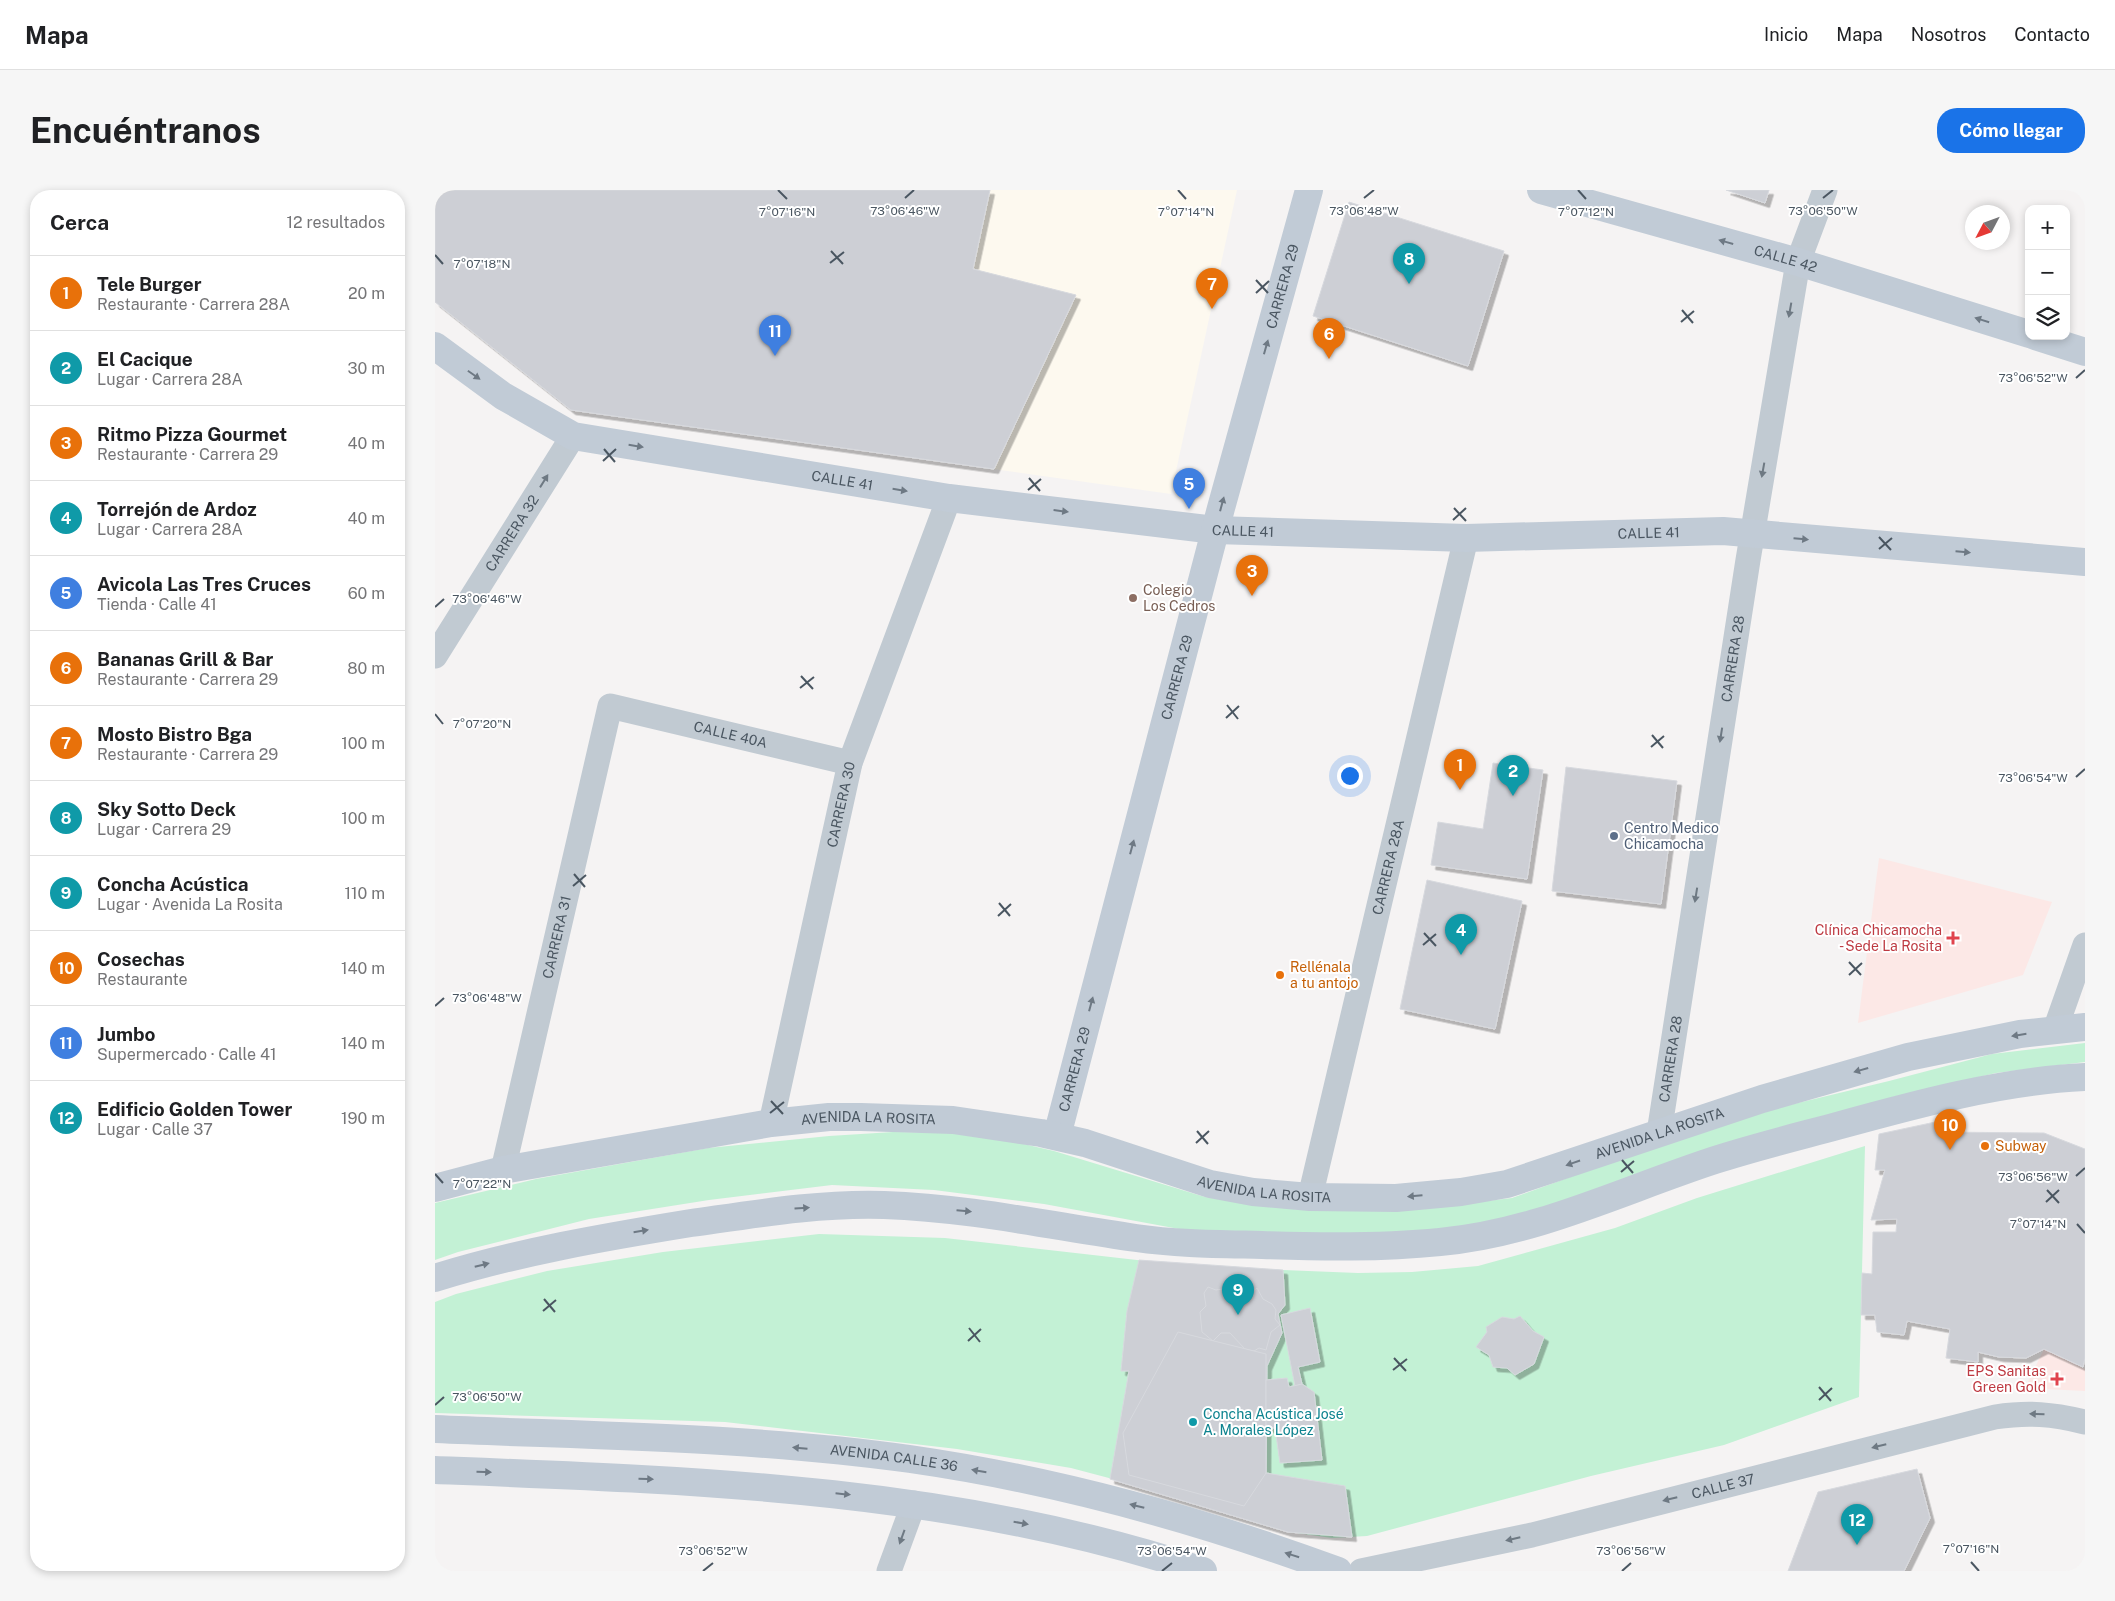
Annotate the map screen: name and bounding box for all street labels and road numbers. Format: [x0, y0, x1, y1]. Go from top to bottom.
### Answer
street label: CARRERA 29 [1263, 242, 1302, 331]
street label: CALLE 42 [1752, 242, 1819, 275]
street label: CALLE 41 [810, 467, 874, 493]
street label: CARRERA 32 [482, 492, 542, 574]
street label: CALLE 41 [1212, 522, 1274, 540]
street label: CALLE 41 [1617, 524, 1680, 542]
street label: CARRERA 28 [1718, 614, 1747, 703]
street label: CARRERA 29 [1158, 633, 1196, 722]
street label: CALLE 40A [692, 718, 769, 751]
street label: CARRERA 30 [824, 760, 858, 849]
street label: CARRERA 28A [1369, 818, 1407, 916]
street label: CARRERA 31 [539, 894, 574, 980]
street label: CARRERA 28 [1656, 1014, 1685, 1103]
street label: CARRERA 29 [1056, 1025, 1093, 1113]
street label: AVENIDA LA ROSITA [1593, 1104, 1726, 1162]
street label: AVENIDA LA ROSITA [800, 1109, 936, 1128]
street label: AVENIDA LA ROSITA [1195, 1172, 1331, 1205]
street label: AVENIDA CALLE 36 [829, 1442, 959, 1474]
street label: CALLE 37 [1690, 1471, 1756, 1502]

